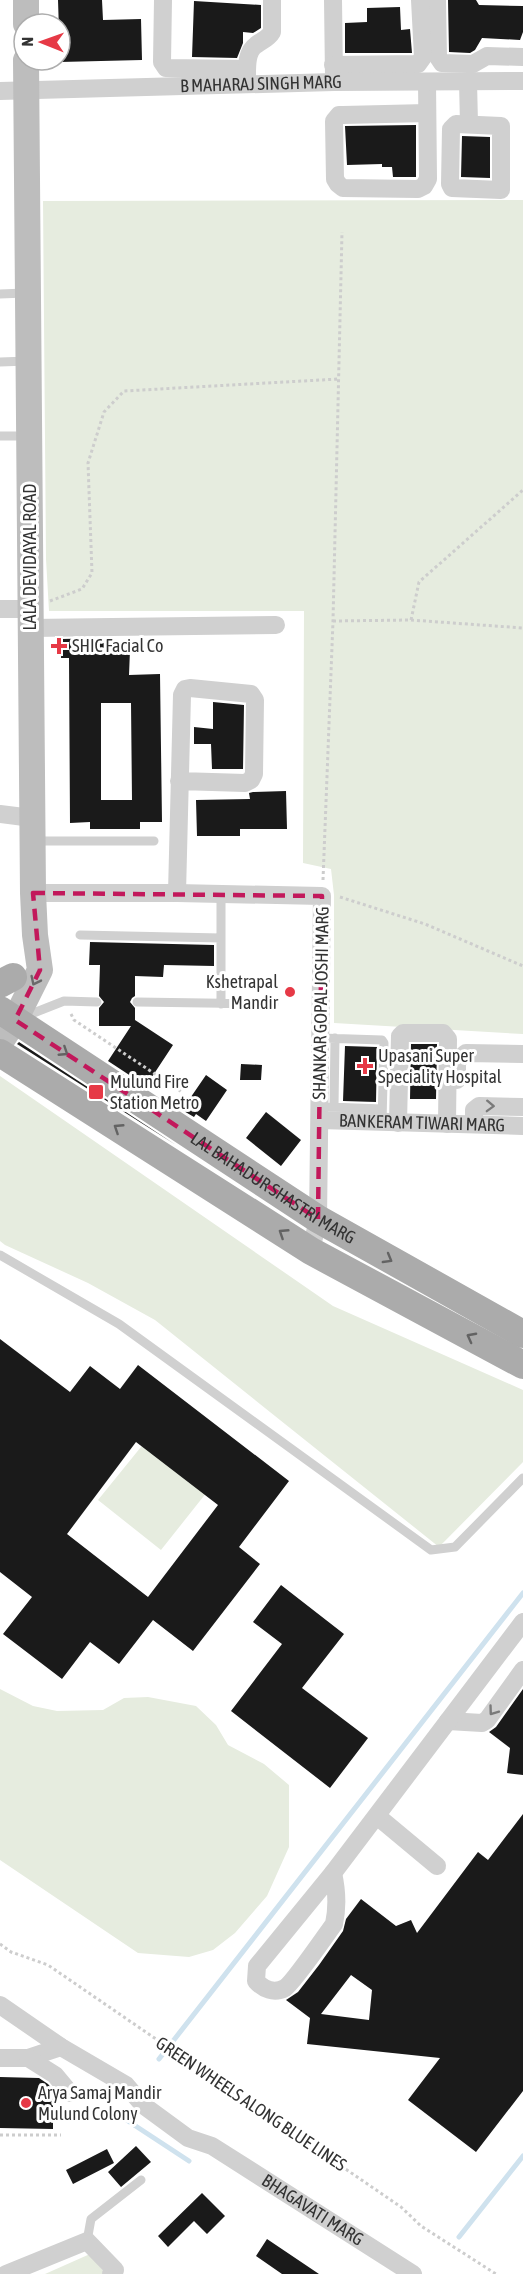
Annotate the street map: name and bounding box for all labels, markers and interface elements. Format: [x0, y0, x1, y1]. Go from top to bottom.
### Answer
north arrow [12, 12, 72, 72]
text: N [18, 37, 36, 47]
street label: B MAHARAJ SINGH MARG [180, 71, 342, 96]
street label: LALA DEVIDAYAL ROAD [19, 484, 40, 630]
place label: SHIC Facial Co [72, 635, 163, 656]
marker: SHIC Facial Co [50, 637, 68, 655]
street label: SHANKAR GOPAL JOSHI MARG [308, 906, 333, 1100]
place label: Kshetrapal Mandir [206, 971, 279, 1013]
one-way arrow [30, 975, 42, 986]
marker: Kshetrapal Mandir [283, 985, 297, 999]
one-way arrow [58, 1045, 69, 1056]
place label: Upasani Super Speciality Hospital [378, 1045, 502, 1087]
marker: Upasani Super Speciality Hospital [356, 1057, 374, 1075]
place label: Mulund Fire Station Metro [110, 1071, 199, 1113]
marker: Mulund Fire Station Metro [87, 1083, 105, 1101]
one-way arrow [486, 1100, 495, 1113]
street label: BANKERAM TIWARI MARG [339, 1110, 505, 1135]
one-way arrow [114, 1124, 125, 1135]
street label: LAL BAHADUR SHASTRI MARG [187, 1127, 359, 1248]
one-way arrow [278, 1229, 289, 1240]
one-way arrow [382, 1252, 392, 1263]
one-way arrow [467, 1333, 478, 1344]
one-way arrow [490, 1705, 501, 1716]
street label: GREEN WHEELS ALONG BLUE LINES [152, 2032, 351, 2175]
place label: Arya Samaj Mandir Mulund Colony [38, 2082, 162, 2124]
marker: Arya Samaj Mandir Mulund Colony [19, 2096, 33, 2110]
street label: BHAGAVATI MARG [258, 2169, 368, 2250]

